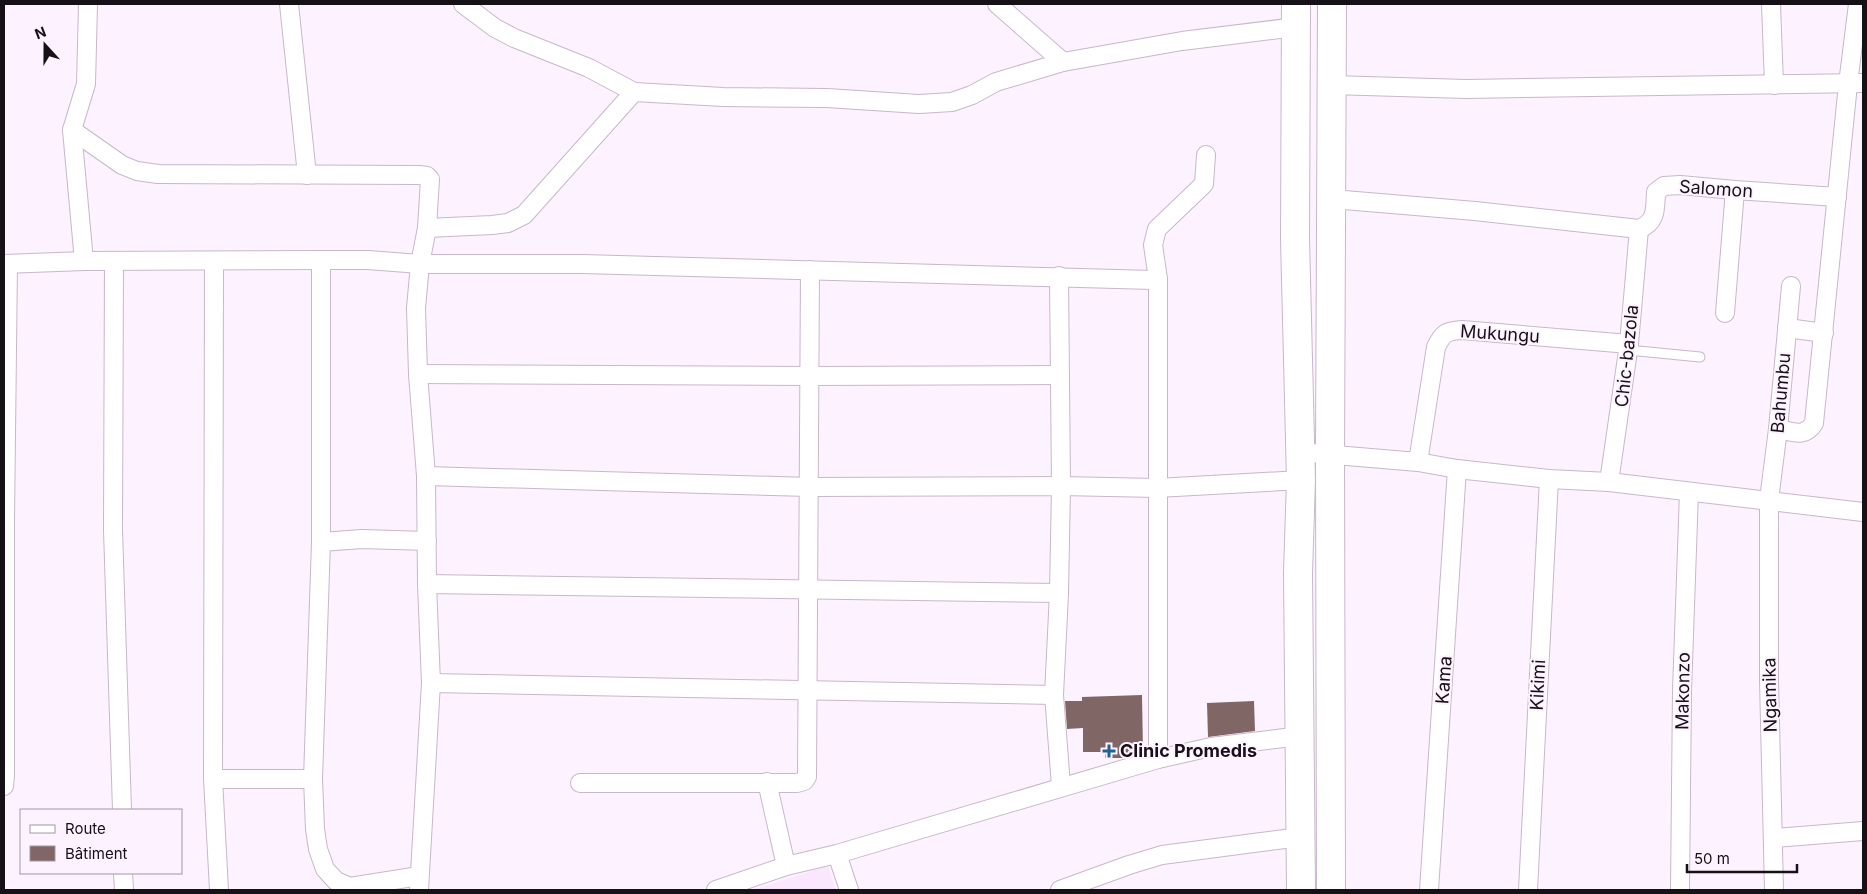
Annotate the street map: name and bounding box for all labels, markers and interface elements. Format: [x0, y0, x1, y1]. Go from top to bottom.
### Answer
north arrow [20, 20, 70, 70]
text: N [32, 23, 48, 42]
street label: Salomon [1678, 175, 1754, 202]
street label: Chic-bazola [1611, 304, 1642, 408]
street label: Mukungu [1460, 320, 1541, 347]
street label: Bahumbu [1767, 352, 1794, 434]
street label: Makonzo [1671, 652, 1694, 730]
street label: Kama [1431, 655, 1456, 705]
street label: Ngamika [1758, 657, 1781, 733]
street label: Kikimi [1526, 659, 1549, 711]
place label: Clinic Promedis [1120, 740, 1257, 761]
marker: Clinic Promedis [1102, 744, 1116, 758]
legend [20, 809, 182, 874]
text: Route [65, 819, 106, 838]
scale bar [1687, 842, 1797, 874]
text: Bâtiment [65, 844, 128, 863]
text: 50 m [1694, 849, 1730, 868]

